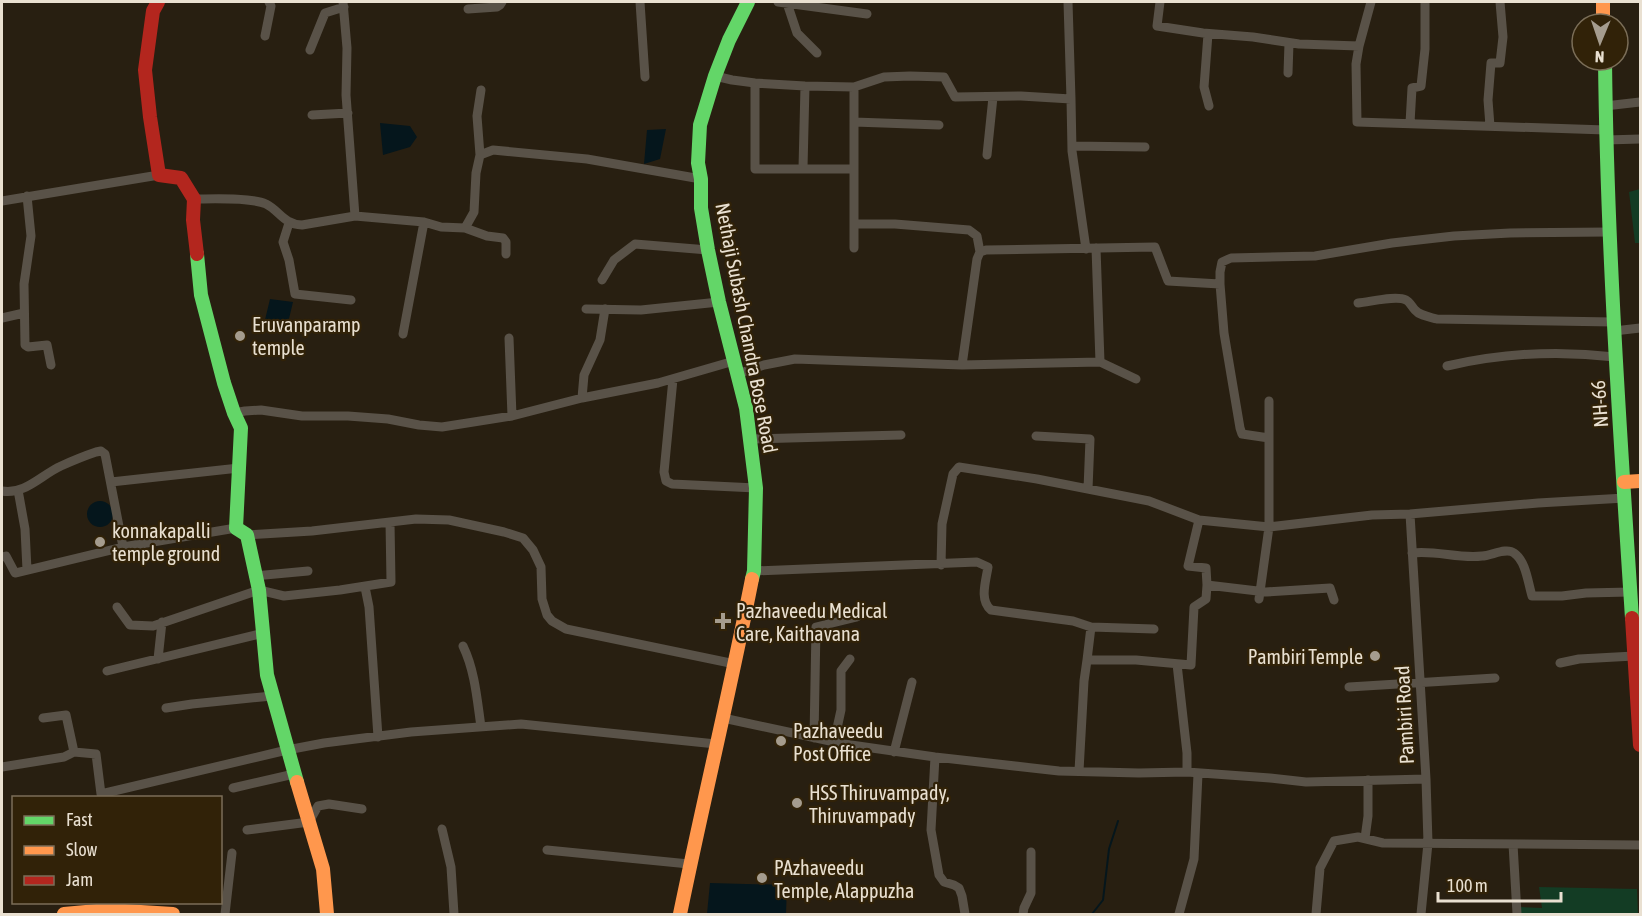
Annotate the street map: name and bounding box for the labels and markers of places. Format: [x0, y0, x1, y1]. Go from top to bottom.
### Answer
place label: Eruvanparamp temple [252, 313, 361, 359]
marker: Eruvanparamp temple [233, 329, 247, 343]
place label: konnakapalli temple ground [112, 519, 220, 565]
marker: konnakapalli temple ground [93, 535, 107, 549]
place label: Pazhaveedu Medical Care, Kaithavana [736, 599, 888, 645]
marker: Pazhaveedu Medical Care, Kaithavana [714, 612, 732, 630]
place label: Pambiri Temple [1248, 645, 1363, 668]
marker: Pambiri Temple [1368, 649, 1382, 663]
place label: Pazhaveedu Post Office [793, 719, 883, 765]
marker: Pazhaveedu Post Office [774, 734, 788, 748]
place label: HSS Thiruvampady, Thiruvampady [809, 781, 950, 827]
marker: HSS Thiruvampady, Thiruvampady [790, 796, 804, 810]
place label: PAzhaveedu Temple, Alappuzha [774, 856, 914, 902]
marker: PAzhaveedu Temple, Alappuzha [755, 871, 769, 885]

